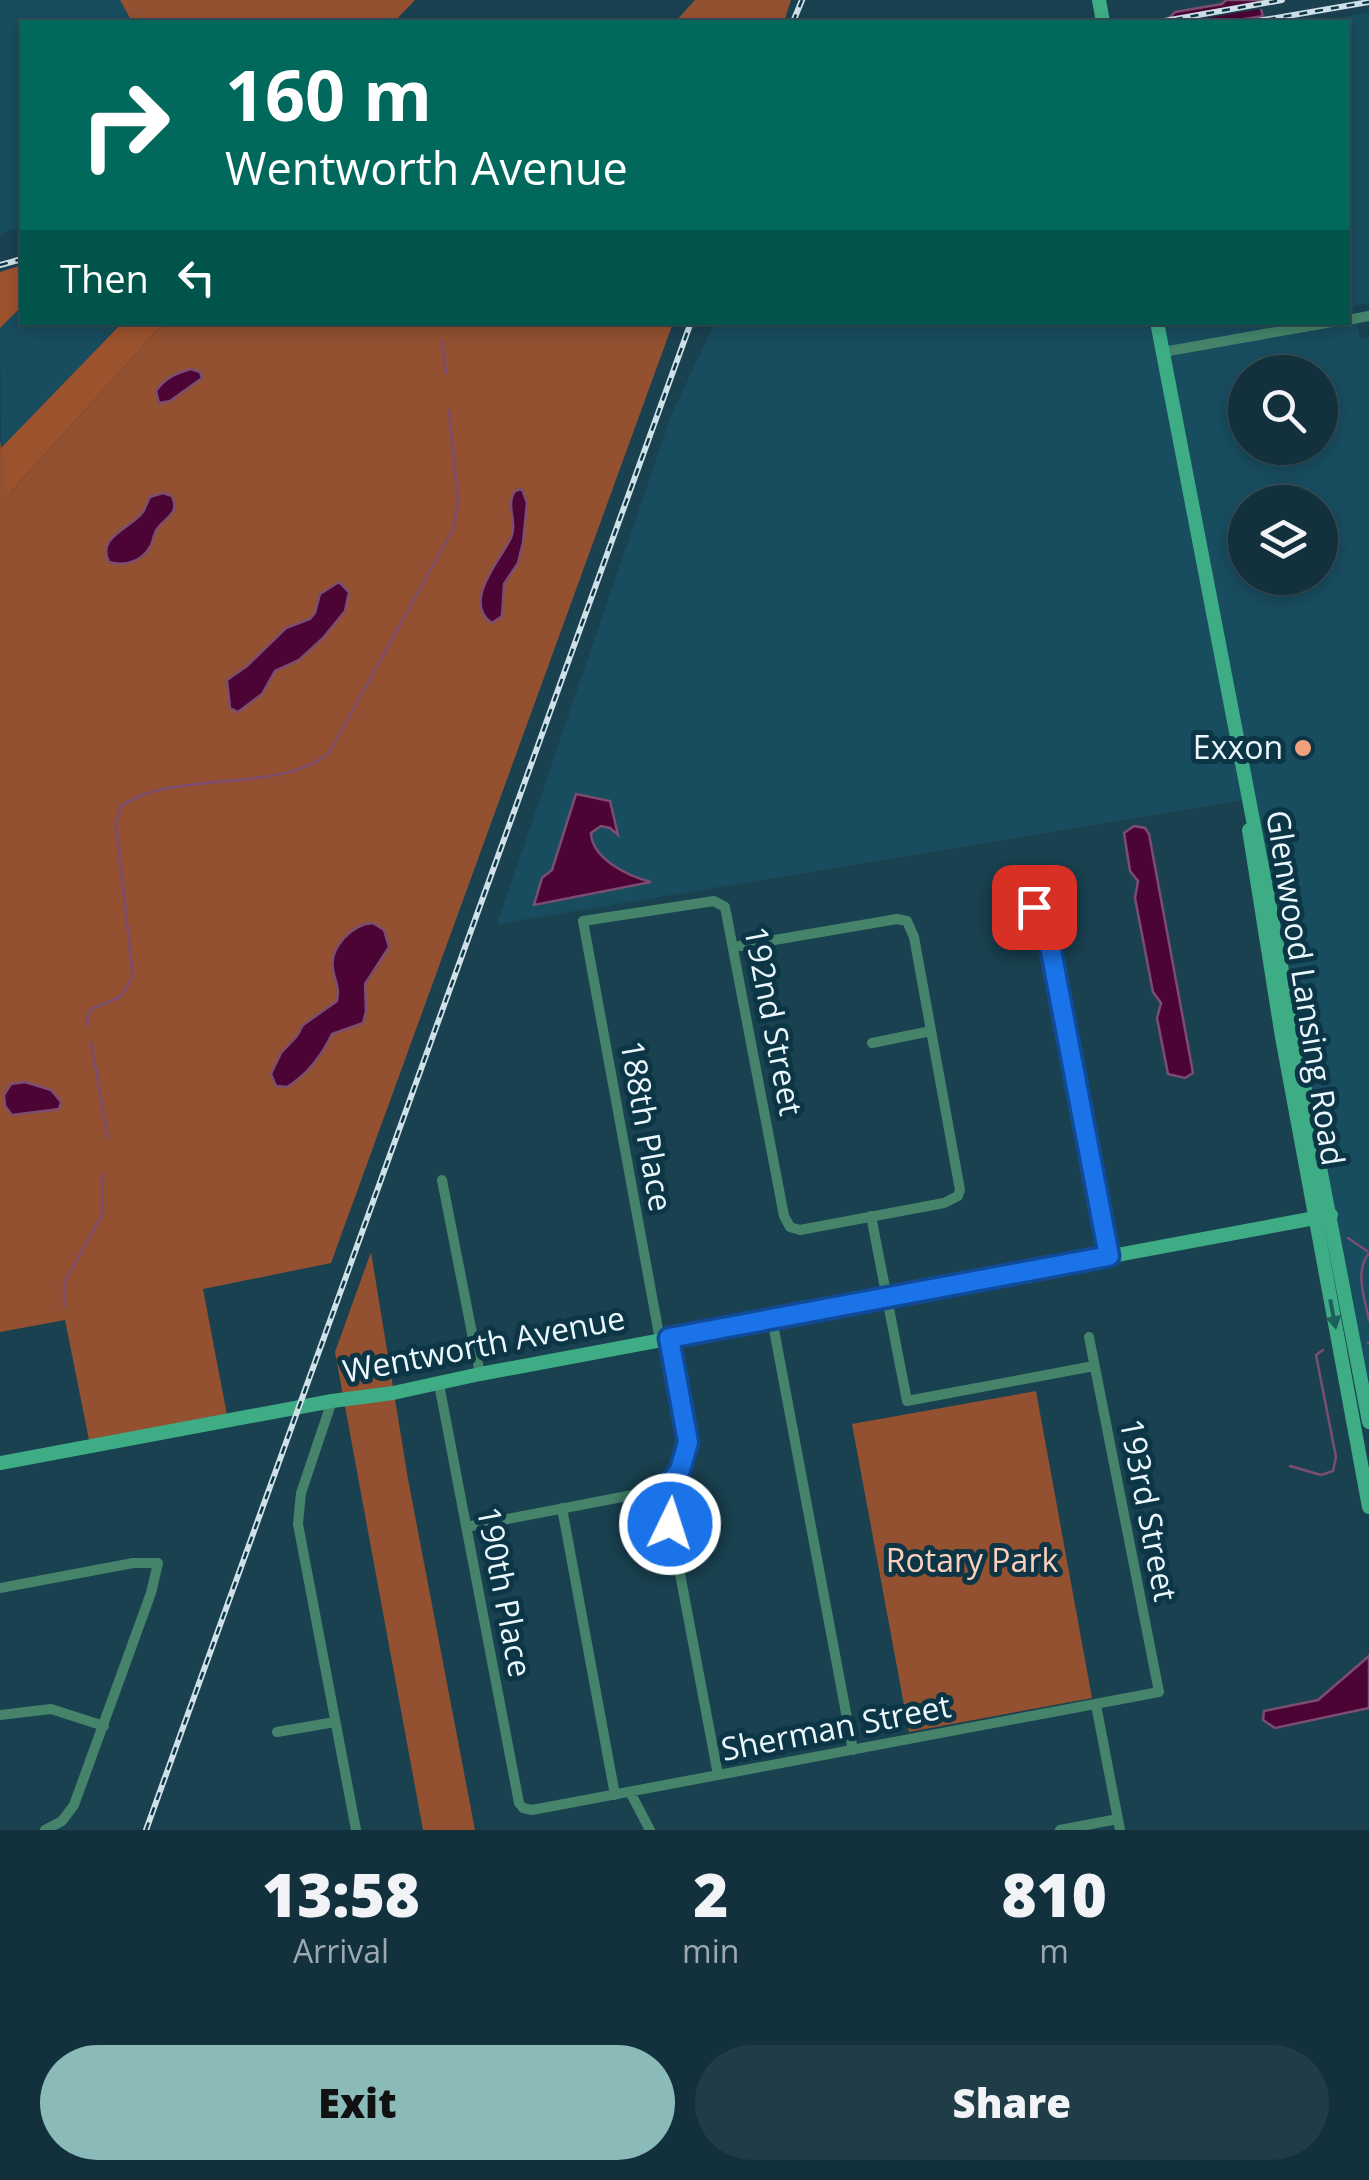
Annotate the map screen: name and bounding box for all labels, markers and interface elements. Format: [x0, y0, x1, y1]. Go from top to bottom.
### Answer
text: 160 m [225, 46, 432, 142]
icon: right [60, 60, 190, 190]
text: Wentworth Avenue [225, 137, 628, 198]
icon: left [169, 250, 224, 305]
text: Then [60, 252, 149, 304]
map controls [1228, 355, 1338, 595]
button: search [1228, 355, 1338, 465]
button: layers [1228, 485, 1338, 595]
place label: Exxon [1193, 725, 1283, 768]
marker: Exxon [1292, 737, 1314, 759]
street label: Glenwood Lansing Road [1257, 807, 1356, 1169]
pin [992, 865, 1077, 950]
icon: arrive [1007, 880, 1062, 935]
street label: 192nd Street [735, 922, 814, 1119]
street label: 188th Place [611, 1037, 684, 1214]
street label: Wentworth Avenue [339, 1295, 628, 1392]
one-way arrow [1325, 1299, 1341, 1330]
street label: 193rd Street [1111, 1415, 1188, 1605]
position arrow [618, 1472, 722, 1576]
street label: 190th Place [468, 1503, 543, 1681]
park label: Rotary Park [886, 1538, 1058, 1581]
street label: Sherman Street [717, 1683, 954, 1770]
text: 13:58 [262, 1853, 420, 1935]
text: 2 [693, 1853, 728, 1935]
text: 810 [1001, 1853, 1107, 1935]
text: Arrival [293, 1929, 389, 1972]
text: min [682, 1929, 739, 1972]
text: m [1039, 1929, 1069, 1972]
button: Exit [40, 2045, 675, 2160]
button: Share [695, 2045, 1329, 2160]

